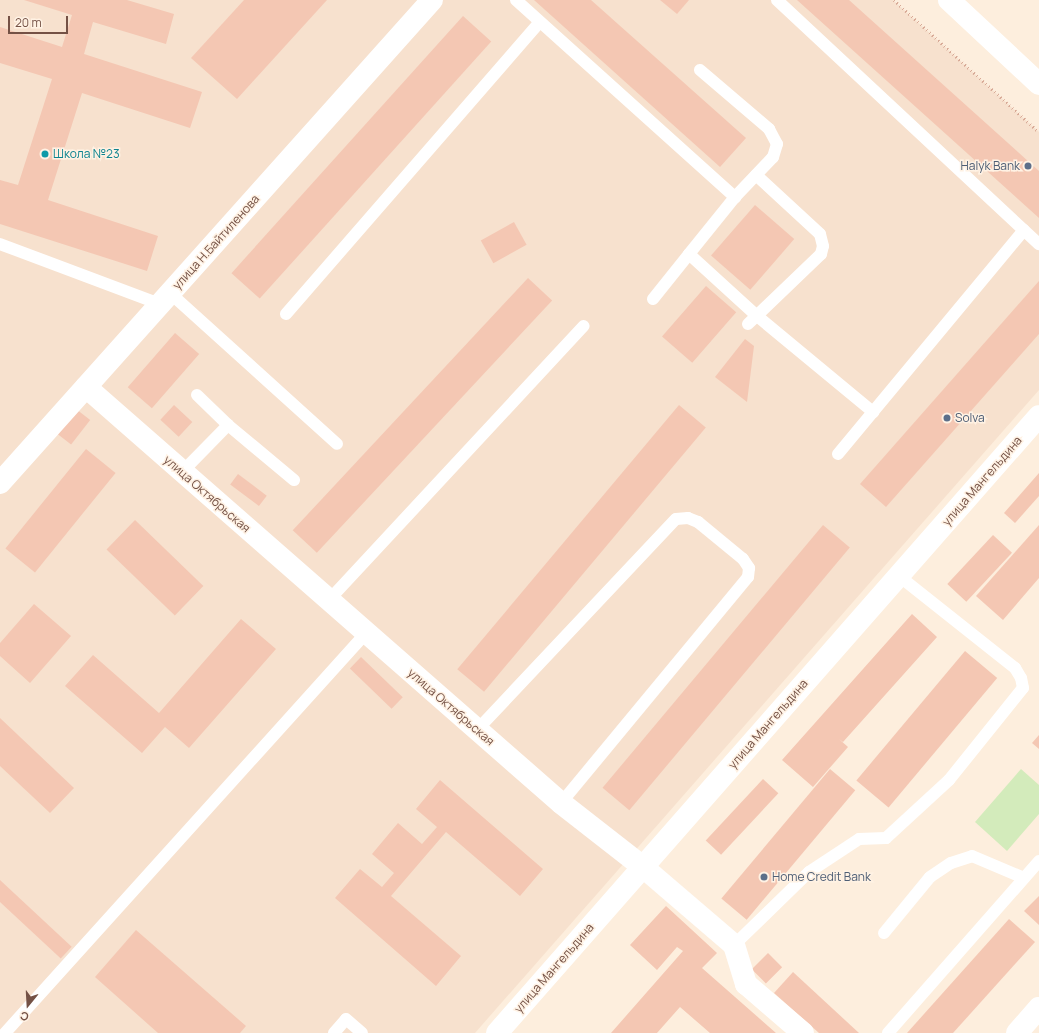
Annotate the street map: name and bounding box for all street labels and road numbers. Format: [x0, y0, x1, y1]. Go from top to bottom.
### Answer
street label: улица Н.Байтиленова [170, 192, 262, 292]
street label: улица Мангельдина [939, 433, 1025, 529]
street label: улица Октябрьская [161, 453, 253, 535]
street label: улица Октябрьская [405, 666, 497, 748]
street label: улица Мангельдина [725, 676, 811, 772]
street label: улица Мангельдина [511, 920, 597, 1016]

